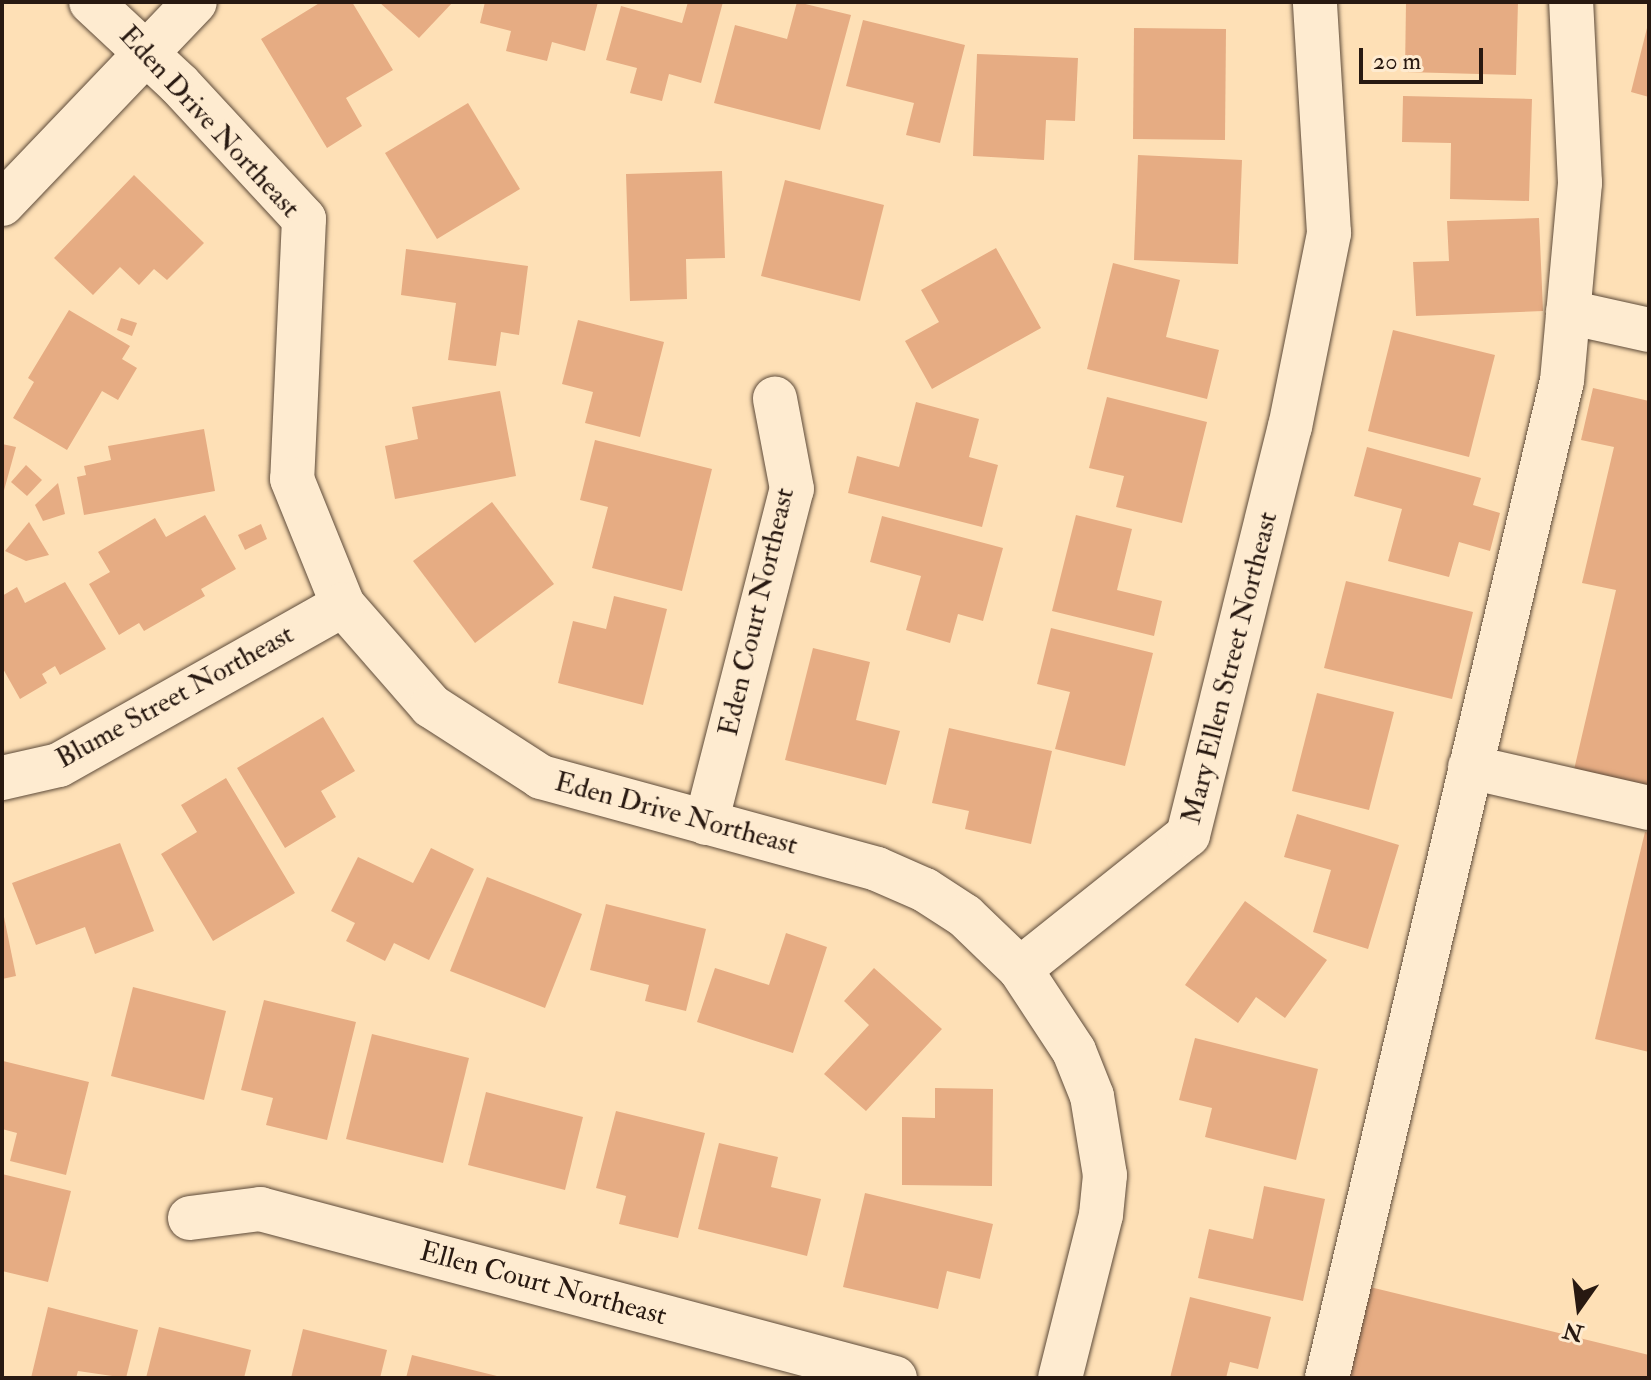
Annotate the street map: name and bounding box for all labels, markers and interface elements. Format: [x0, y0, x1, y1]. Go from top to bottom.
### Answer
street label: Eden Drive Northeast [111, 19, 307, 225]
scale bar [1363, 32, 1487, 82]
text: 20 m [1373, 46, 1421, 77]
street label: Eden Court Northeast [712, 485, 802, 739]
street label: Mary Ellen Street Northeast [1175, 508, 1285, 828]
street label: Blume Street Northeast [50, 618, 300, 776]
street label: Eden Drive Northeast [551, 765, 801, 863]
street label: Ellen Court Northeast [416, 1235, 670, 1333]
north arrow [1539, 1268, 1619, 1348]
text: N [1560, 1315, 1586, 1347]

